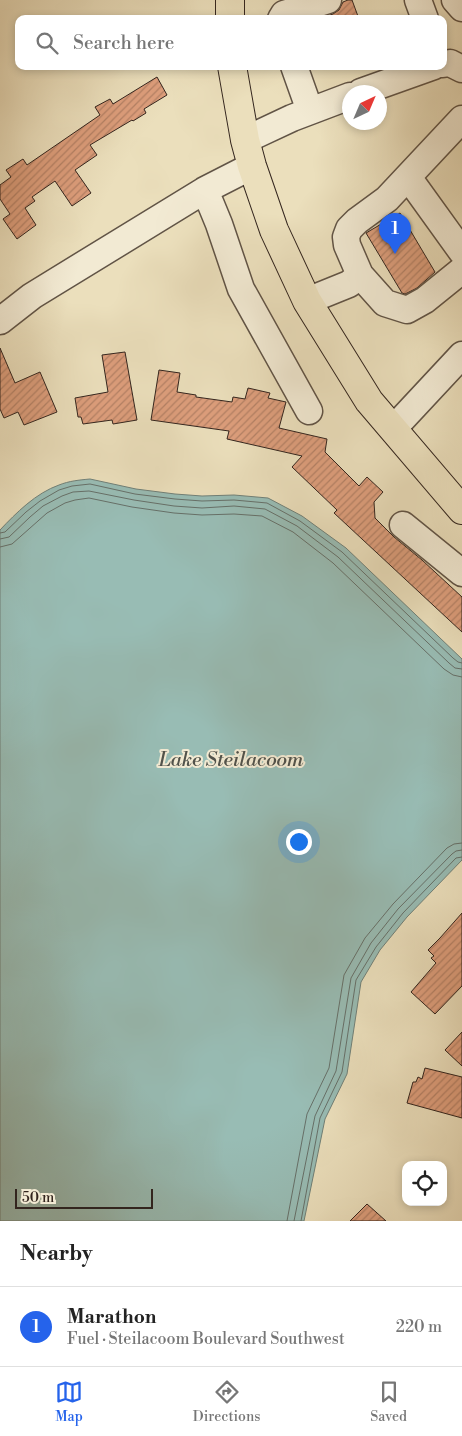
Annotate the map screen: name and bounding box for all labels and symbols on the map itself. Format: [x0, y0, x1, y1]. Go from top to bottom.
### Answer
north arrow [342, 85, 387, 130]
pin: 1 [379, 213, 411, 254]
water label: Lake Steilacoom [158, 748, 304, 773]
your location [286, 829, 312, 855]
scale bar [15, 1186, 152, 1209]

